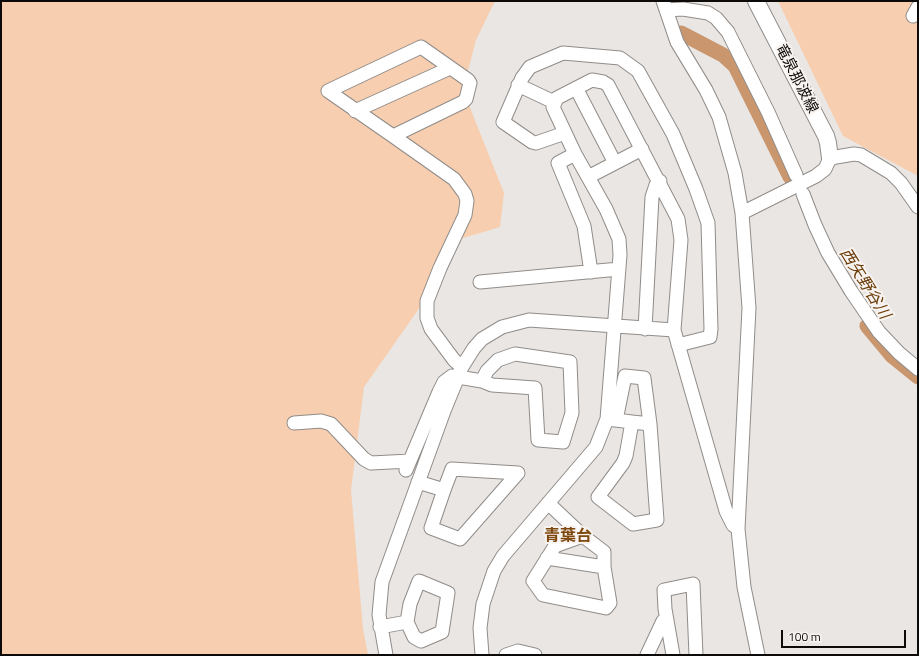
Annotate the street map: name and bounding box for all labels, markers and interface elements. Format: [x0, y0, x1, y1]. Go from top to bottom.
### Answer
street label: 竜泉那波線 [771, 42, 821, 116]
water label: 西矢野谷川 [835, 245, 893, 323]
district label: 青葉台 [544, 527, 592, 547]
scale bar [783, 622, 908, 648]
text: 100 m [788, 627, 821, 646]

